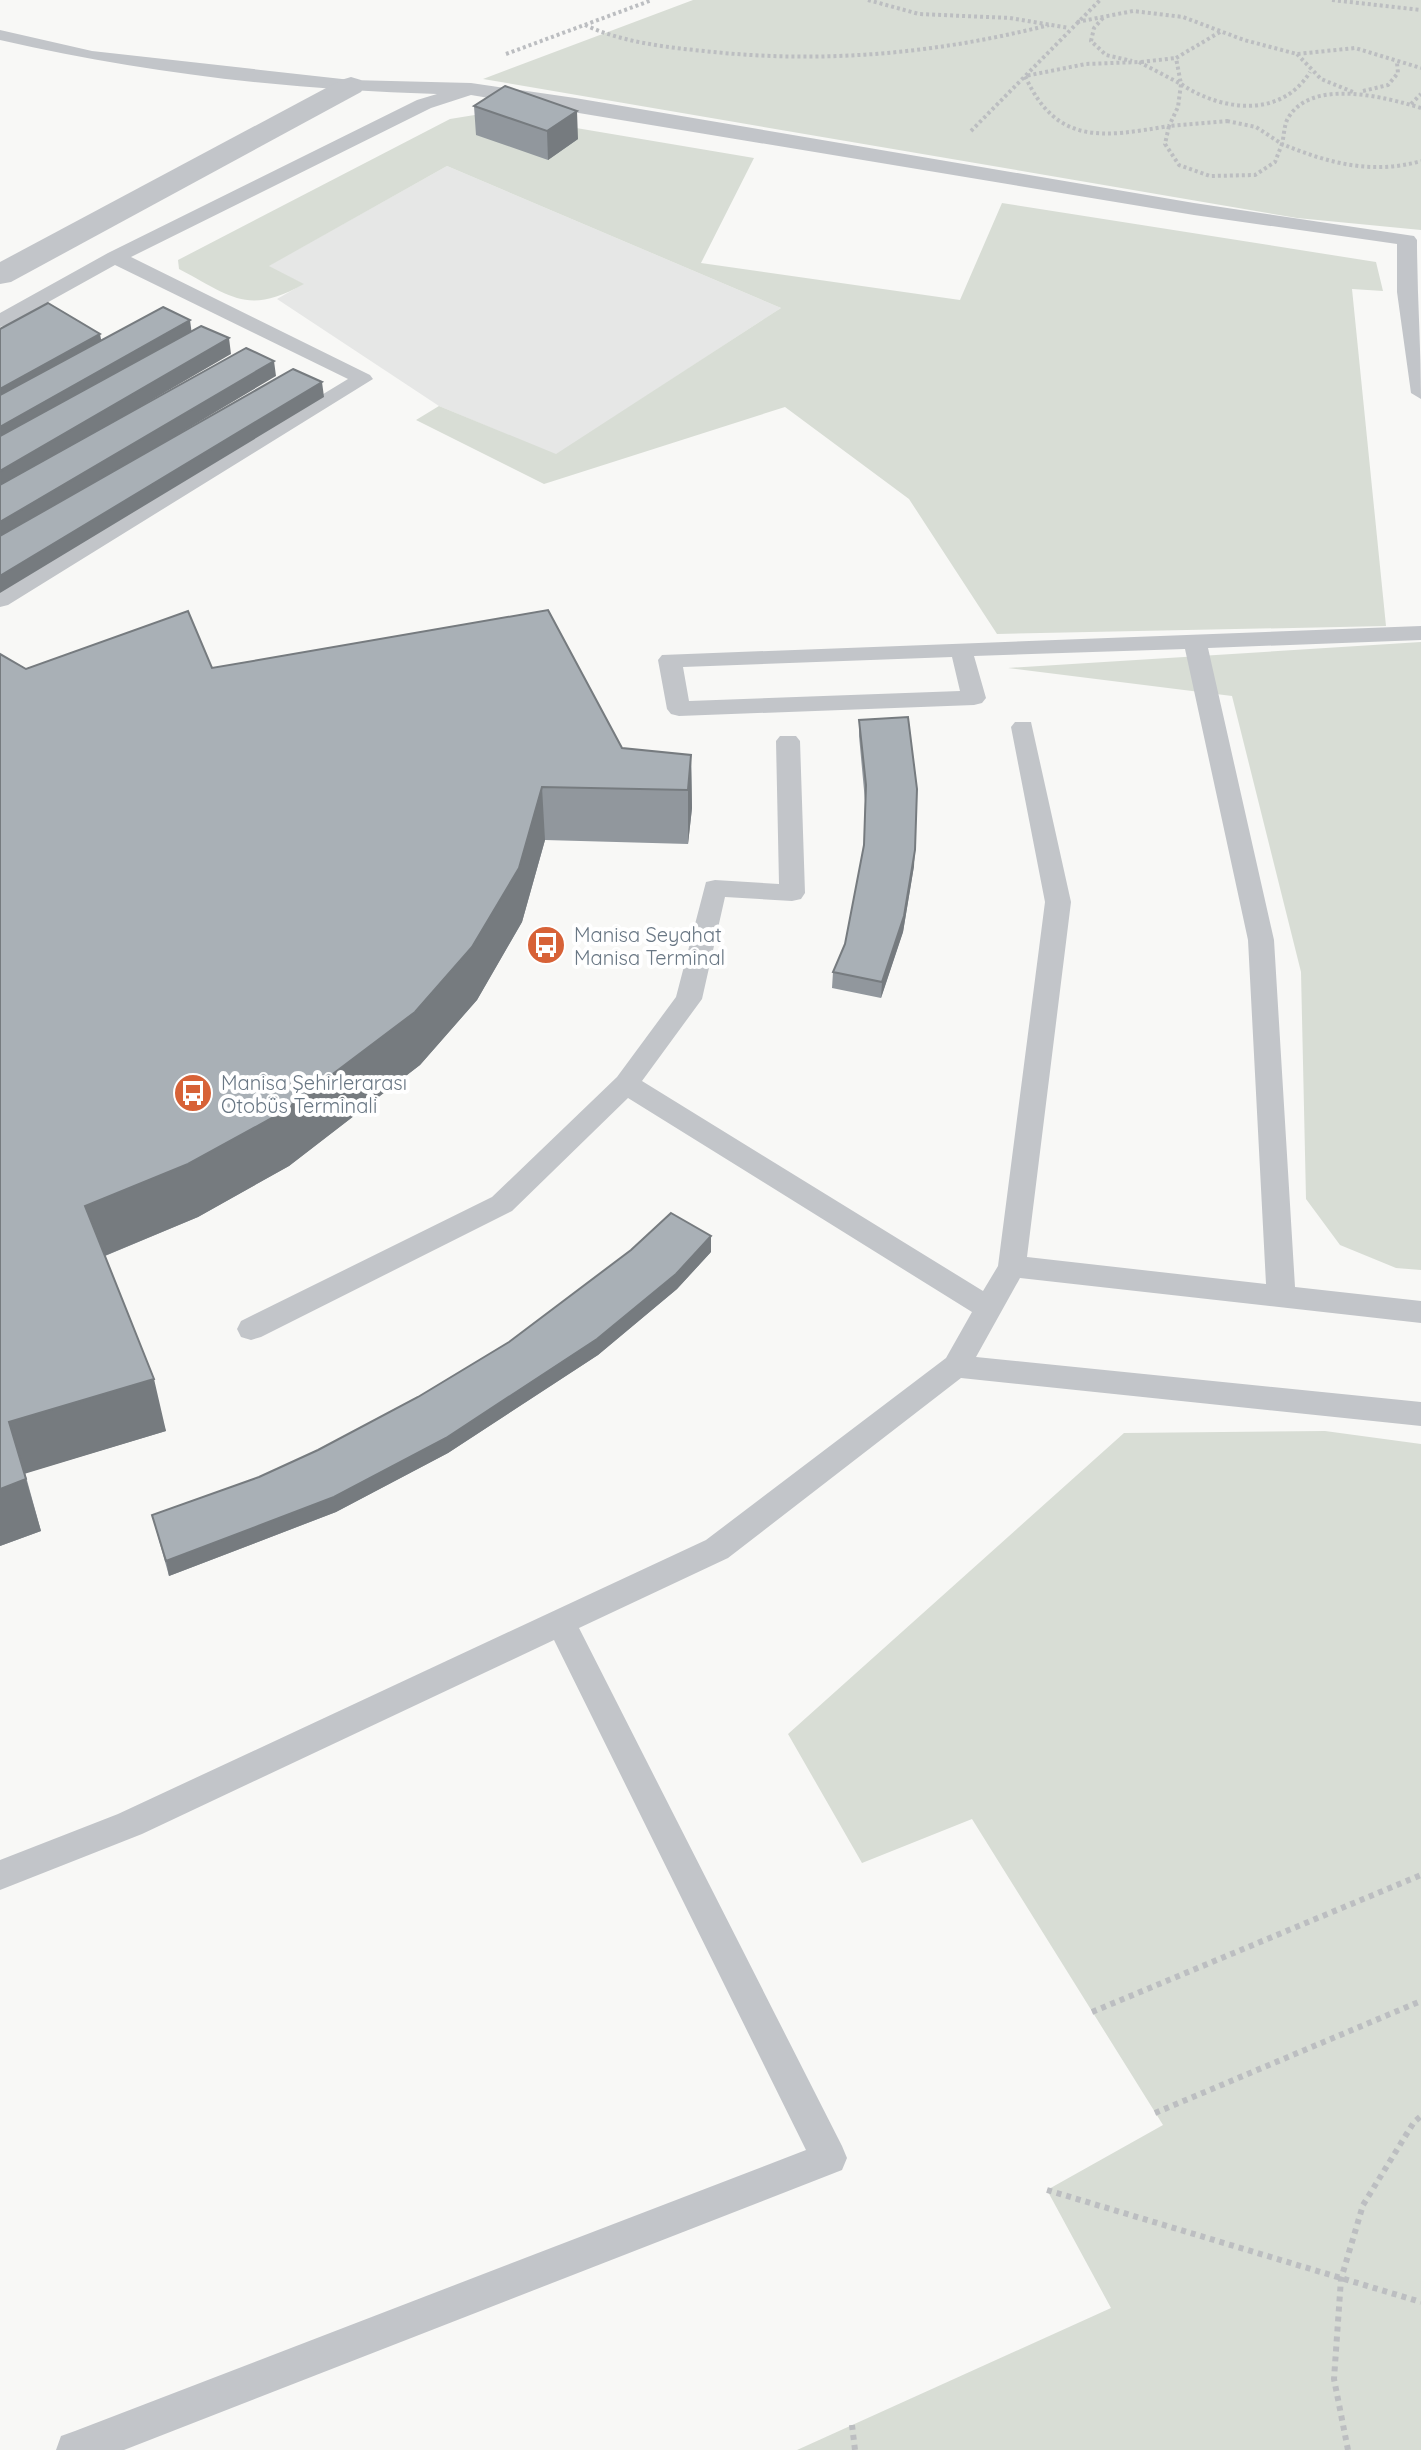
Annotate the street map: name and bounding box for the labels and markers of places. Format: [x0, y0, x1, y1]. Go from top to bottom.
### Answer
place label: Manisa Seyahat Manisa Terminal [574, 922, 725, 970]
bus stop icon: Manisa Seyahat Manisa Terminal [525, 924, 567, 966]
place label: Manisa Şehirlerarası Otobüs Terminali [221, 1070, 407, 1118]
bus stop icon: Manisa Şehirlerarası Otobüs Terminali [172, 1072, 214, 1114]

